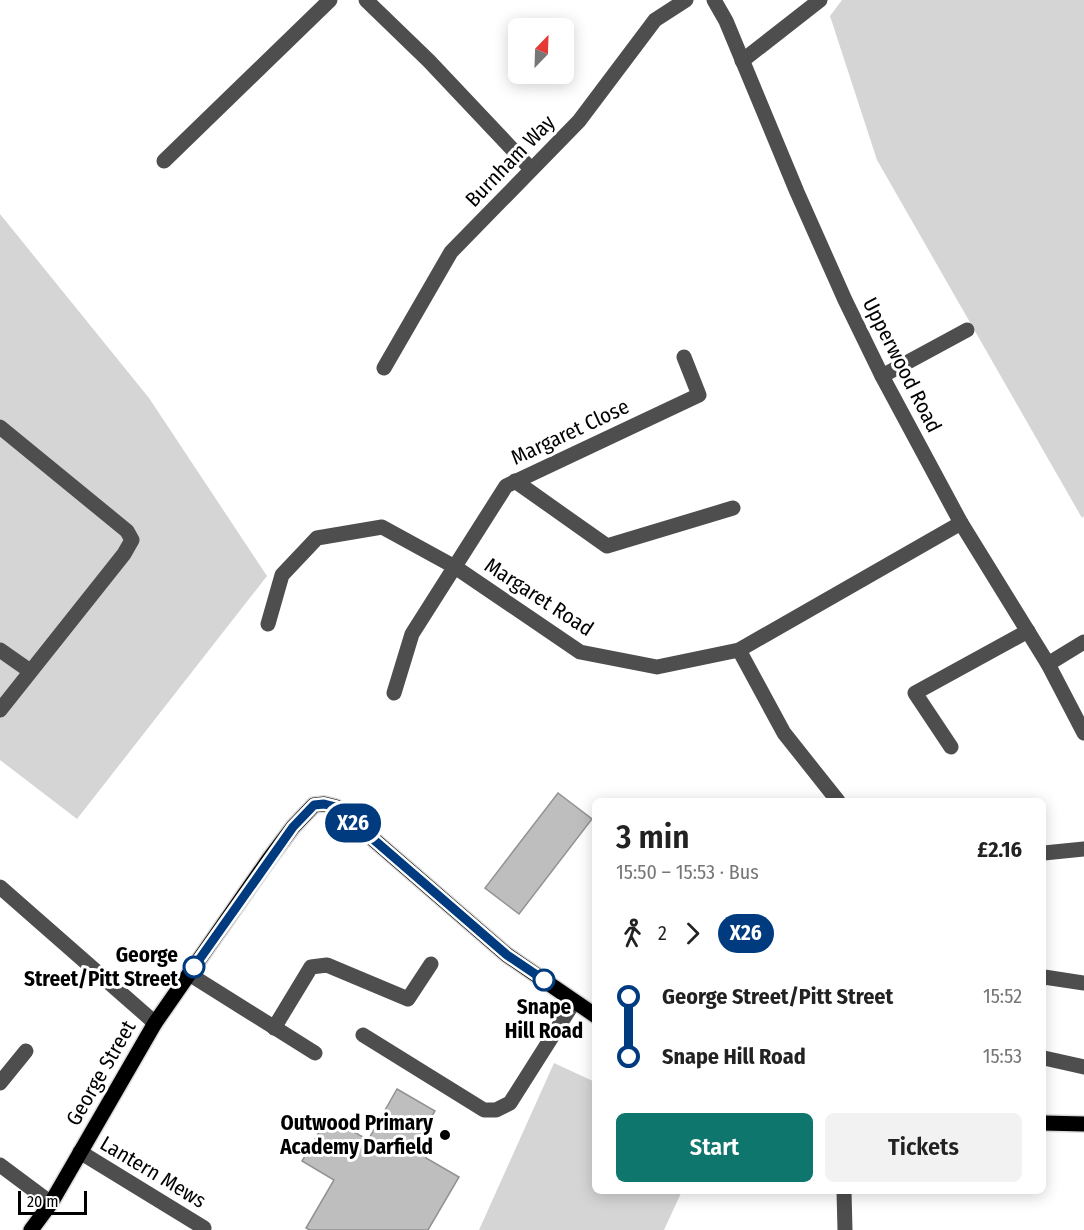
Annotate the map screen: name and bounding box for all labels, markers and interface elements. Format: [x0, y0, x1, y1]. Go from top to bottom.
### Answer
north arrow [508, 18, 574, 84]
map controls [508, 18, 574, 84]
street label: Burnham Way [460, 109, 561, 212]
street label: Upperwood Road [857, 293, 947, 437]
street label: Margaret Close [507, 393, 633, 471]
street label: Margaret Road [480, 552, 598, 642]
line badge: X26 [318, 804, 388, 842]
text: X26 [337, 810, 369, 836]
text: 3 min [616, 817, 690, 857]
text: £2.16 [977, 836, 1022, 863]
text: 15:50 – 15:53 · Bus [616, 860, 759, 884]
icon: walk [616, 917, 649, 950]
icon: forward [676, 917, 709, 950]
text: X26 [730, 920, 762, 946]
text: 2 [658, 921, 667, 945]
place label: George Street/Pitt Street [24, 942, 179, 992]
marker: George Street/Pitt Street [183, 956, 205, 978]
marker: Snape Hill Road [533, 969, 555, 991]
text: George Street/Pitt Street [662, 983, 893, 1010]
text: 15:52 [983, 984, 1022, 1008]
place label: Snape Hill Road [505, 994, 583, 1044]
street label: George Street [60, 1016, 142, 1130]
text: Snape Hill Road [662, 1043, 806, 1070]
text: 15:53 [983, 1044, 1022, 1068]
place label: Outwood Primary Academy Darfield [279, 1110, 434, 1160]
button: Start [616, 1113, 813, 1182]
button: Tickets [825, 1113, 1022, 1182]
marker: Outwood Primary Academy Darfield [438, 1128, 452, 1142]
street label: Lantern Mews [95, 1130, 211, 1214]
scale bar [18, 1188, 87, 1216]
text: 20 m [27, 1192, 58, 1211]

